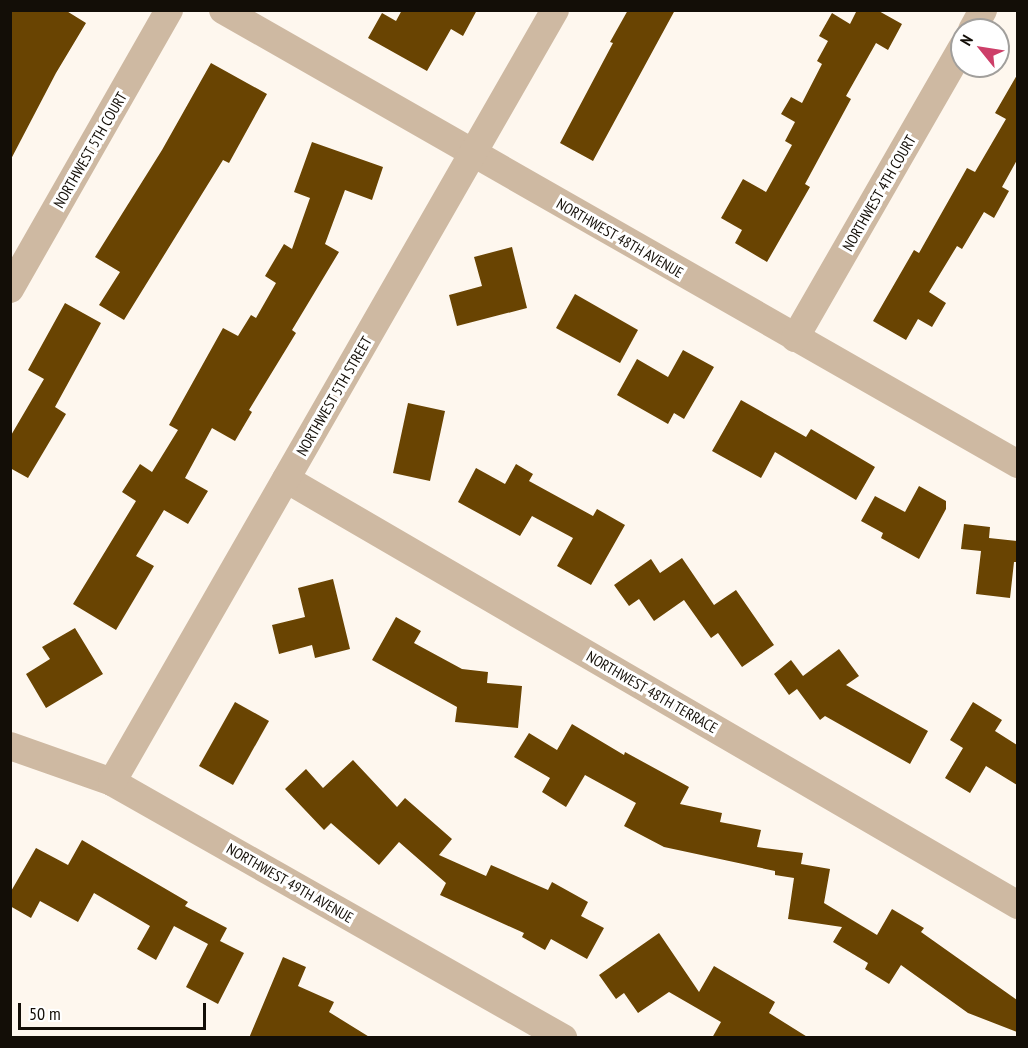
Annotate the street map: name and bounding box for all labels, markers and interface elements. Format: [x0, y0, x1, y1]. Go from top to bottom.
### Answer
north arrow [950, 18, 1010, 78]
text: N [955, 31, 977, 49]
street label: NORTHWEST 5TH COURT [49, 89, 131, 211]
street label: NORTHWEST 4TH COURT [838, 132, 920, 254]
street label: NORTHWEST 48TH AVENUE [553, 194, 687, 282]
street label: NORTHWEST 5TH STREET [292, 333, 376, 459]
street label: NORTHWEST 48TH TERRACE [583, 647, 721, 737]
street label: NORTHWEST 49TH AVENUE [223, 839, 357, 927]
scale bar [21, 991, 208, 1029]
text: 50 m [29, 1002, 61, 1025]

